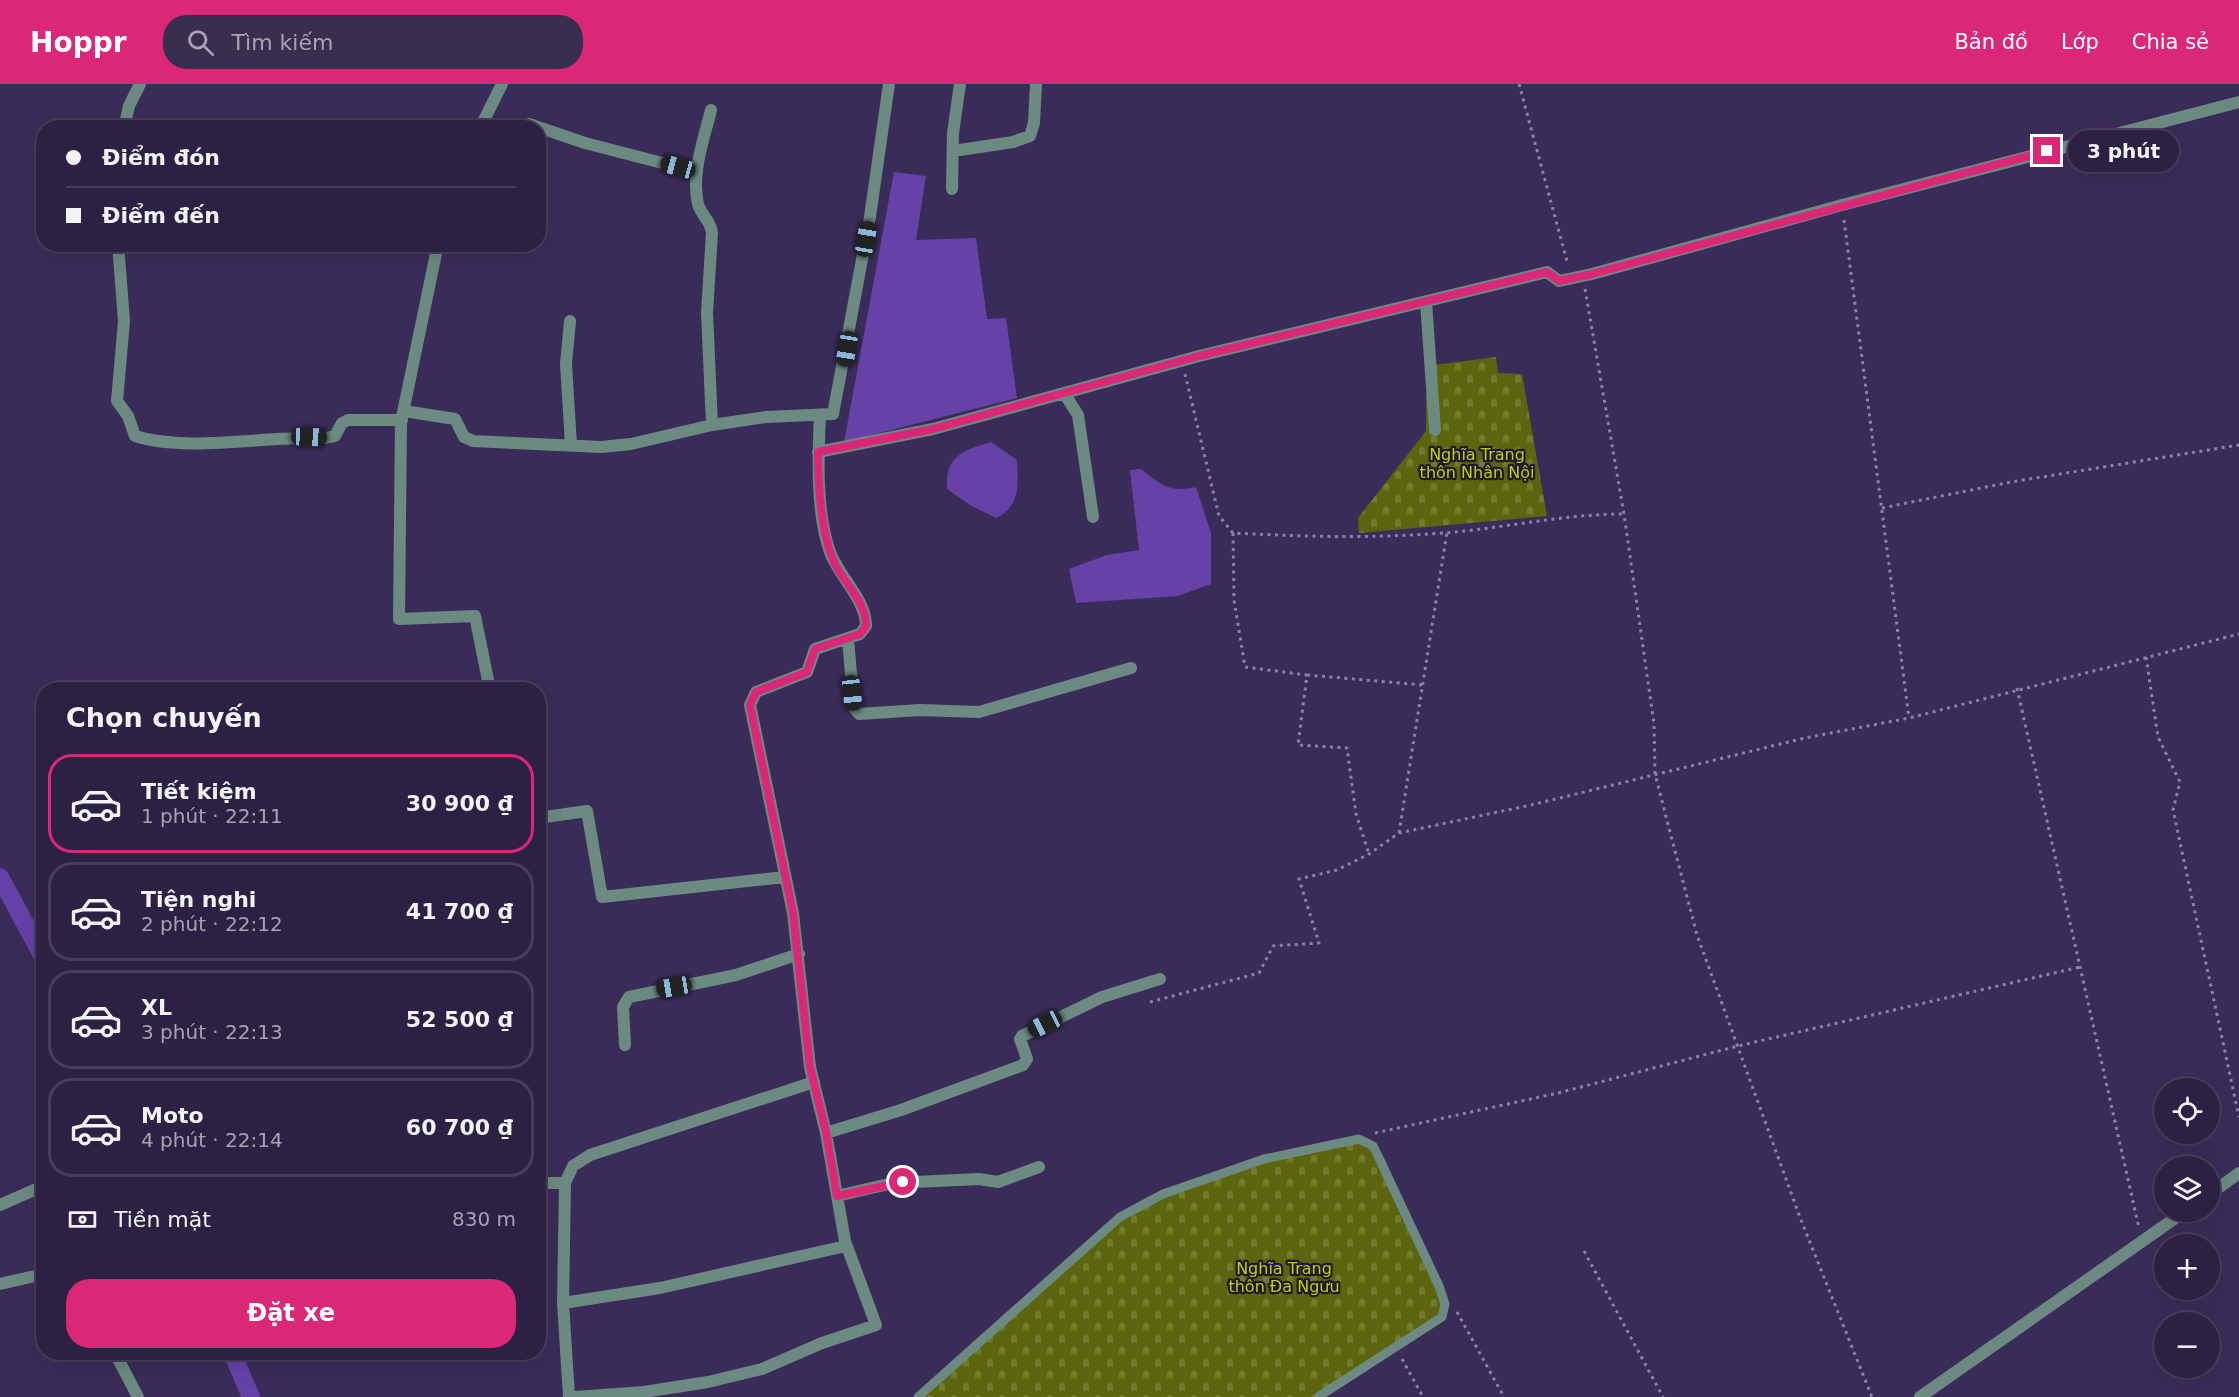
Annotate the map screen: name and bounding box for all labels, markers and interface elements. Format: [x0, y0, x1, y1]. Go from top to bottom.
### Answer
search box [163, 15, 583, 69]
text: Hoppr [30, 26, 127, 59]
icon: search [184, 26, 217, 59]
text: Tìm kiếm [232, 30, 333, 55]
text: Bản đồ [1954, 30, 2028, 54]
text: Lớp [2061, 30, 2099, 54]
text: Chia sẻ [2132, 30, 2209, 54]
callout: 3 phút [2068, 130, 2179, 172]
route end [2033, 137, 2060, 164]
text: 3 phút [2087, 139, 2160, 163]
text: Điểm đón [102, 145, 220, 170]
car [658, 154, 698, 180]
text: Điểm đến [102, 203, 220, 228]
car [854, 220, 878, 258]
car [835, 330, 859, 368]
car [291, 427, 327, 447]
park label: Nghĩa Trang thôn Nhân Nội [1420, 445, 1534, 482]
car [841, 674, 863, 712]
text: Chọn chuyến [66, 702, 262, 733]
icon: car [69, 777, 123, 831]
text: Tiết kiệm [141, 779, 257, 804]
text: 30 900 ₫ [406, 791, 513, 816]
text: 1 phút · 22:11 [141, 804, 283, 828]
icon: car [69, 885, 123, 939]
text: Tiện nghi [141, 887, 256, 912]
text: 41 700 ₫ [406, 899, 513, 924]
text: 2 phút · 22:12 [141, 912, 283, 936]
car [655, 975, 693, 999]
icon: car [69, 993, 123, 1047]
text: XL [141, 995, 172, 1020]
text: 52 500 ₫ [406, 1007, 513, 1032]
car [1025, 1008, 1065, 1040]
text: 3 phút · 22:13 [141, 1020, 283, 1044]
map controls [2154, 1078, 2220, 1378]
button: locate [2154, 1078, 2220, 1144]
icon: car [69, 1101, 123, 1155]
text: Moto [141, 1103, 204, 1128]
text: 60 700 ₫ [406, 1115, 513, 1140]
text: 4 phút · 22:14 [141, 1128, 283, 1152]
button: layers [2154, 1156, 2220, 1222]
route start [889, 1168, 916, 1195]
icon: cash [66, 1203, 99, 1236]
text: Tiền mặt [114, 1207, 211, 1232]
text: 830 m [452, 1207, 516, 1231]
button: + [2154, 1234, 2220, 1300]
park label: Nghĩa Trang thôn Đa Ngưu [1228, 1259, 1340, 1296]
button: Đặt xe [66, 1279, 516, 1348]
button: − [2154, 1312, 2220, 1378]

